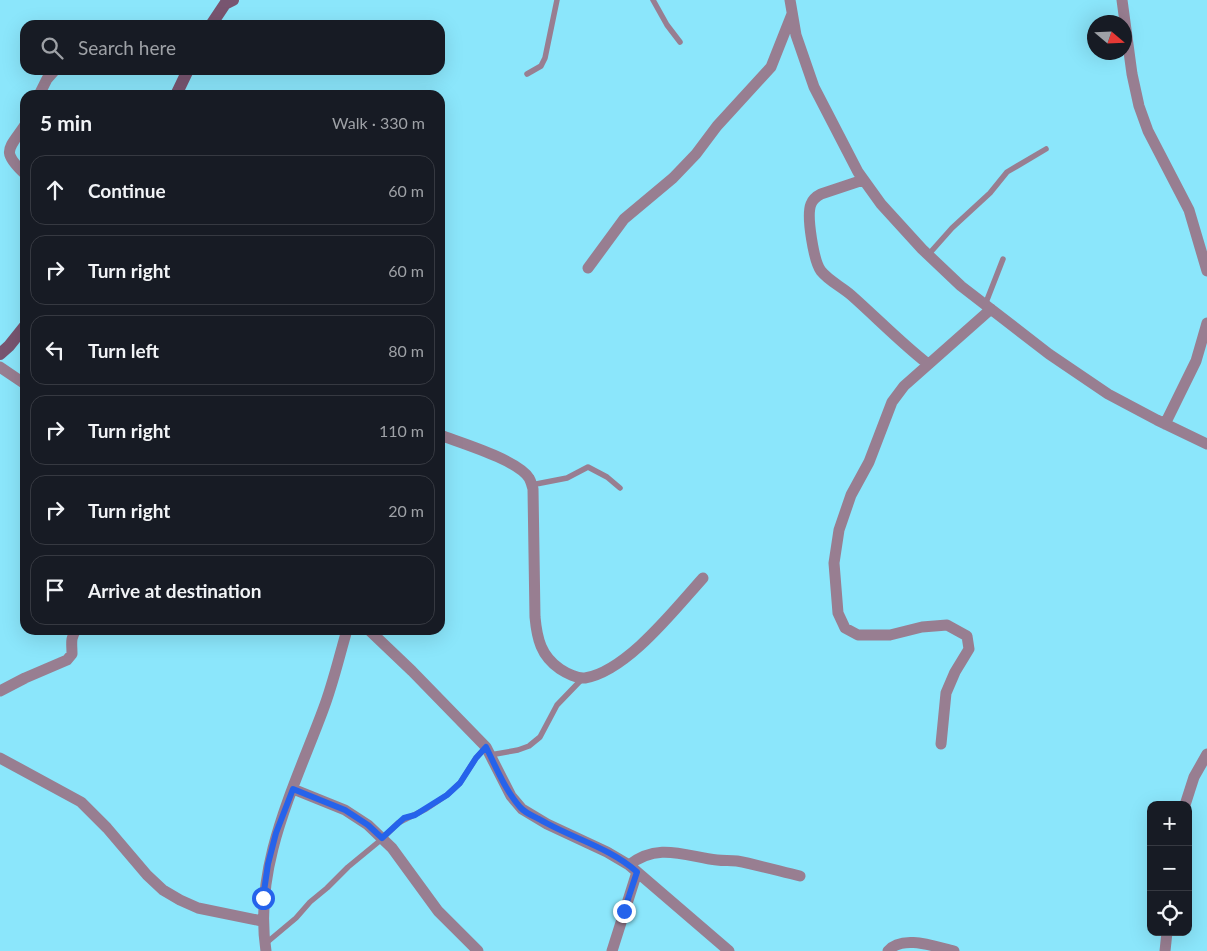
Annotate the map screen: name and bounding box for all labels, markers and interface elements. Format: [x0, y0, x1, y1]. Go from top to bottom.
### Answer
north arrow [1087, 15, 1132, 60]
search box [20, 20, 445, 75]
icon: search [38, 34, 66, 62]
text: Search here [78, 36, 176, 59]
text: 5 min [40, 110, 92, 135]
text: Walk · 330 m [332, 113, 425, 132]
icon: ahead [41, 176, 69, 204]
text: Continue [88, 179, 166, 202]
text: 60 m [388, 181, 424, 200]
icon: right [41, 256, 69, 284]
text: Turn right [88, 259, 170, 282]
text: 60 m [388, 261, 424, 280]
icon: left [41, 336, 69, 364]
text: Turn left [88, 339, 159, 362]
text: 80 m [388, 341, 424, 360]
icon: right [41, 416, 69, 444]
text: Turn right [88, 419, 170, 442]
text: 110 m [379, 421, 424, 440]
icon: right [41, 496, 69, 524]
text: Turn right [88, 499, 170, 522]
text: 20 m [388, 501, 424, 520]
icon: arrive [41, 576, 69, 604]
text: Arrive at destination [88, 579, 261, 602]
map controls [1147, 801, 1192, 936]
button: + [1147, 801, 1192, 846]
button: − [1147, 846, 1192, 891]
route start [252, 887, 275, 910]
button: locate [1147, 891, 1192, 936]
route end [613, 900, 636, 923]

